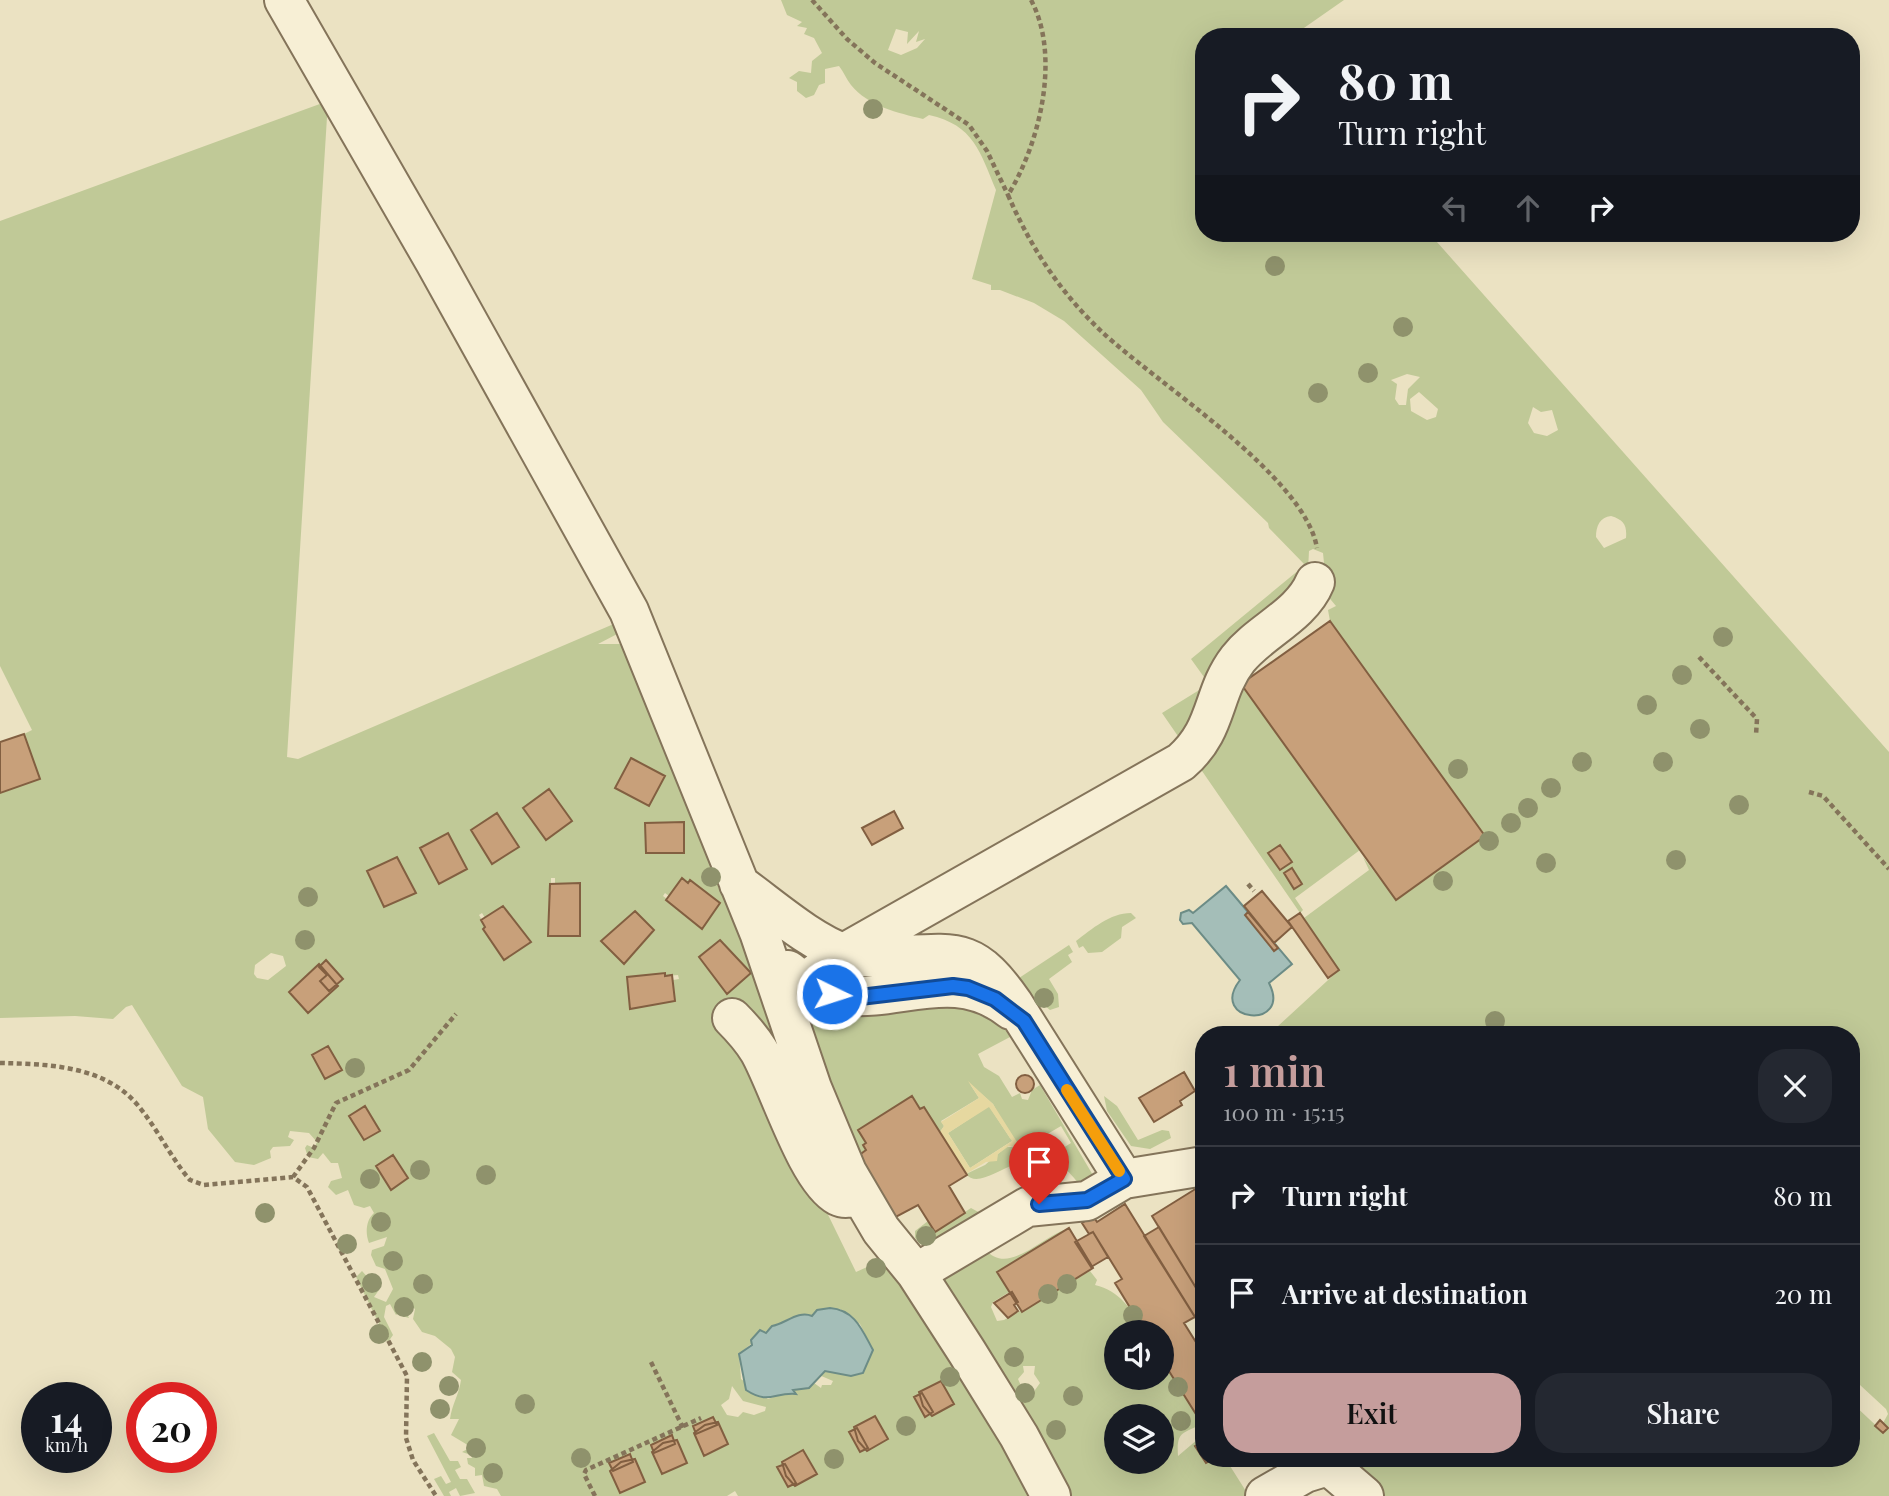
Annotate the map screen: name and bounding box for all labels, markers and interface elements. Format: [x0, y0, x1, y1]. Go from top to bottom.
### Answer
text: 80 m [1338, 47, 1453, 112]
icon: right [1223, 56, 1314, 147]
text: Turn right [1338, 110, 1486, 153]
icon: left [1436, 189, 1474, 227]
icon: ahead [1509, 189, 1547, 227]
icon: right [1582, 189, 1620, 227]
position arrow [795, 957, 869, 1031]
text: 1 min [1223, 1042, 1325, 1098]
button: close [1758, 1049, 1832, 1123]
text: 100 m · 15:15 [1223, 1096, 1344, 1127]
pin [1009, 1132, 1069, 1204]
icon: arrive [1020, 1143, 1058, 1181]
icon: right [1223, 1176, 1261, 1214]
text: Turn right [1282, 1178, 1408, 1213]
text: 80 m [1773, 1178, 1832, 1213]
icon: arrive [1223, 1274, 1261, 1312]
text: Arrive at destination [1282, 1276, 1528, 1311]
text: 20 m [1774, 1276, 1832, 1311]
map controls [1104, 1320, 1174, 1474]
button: sound [1104, 1320, 1174, 1390]
button: Exit [1223, 1373, 1521, 1453]
button: Share [1535, 1373, 1832, 1453]
speed limit sign: 20 [126, 1382, 217, 1473]
text: 14 [51, 1395, 82, 1442]
button: layers [1104, 1404, 1174, 1474]
text: km/h [45, 1433, 88, 1457]

